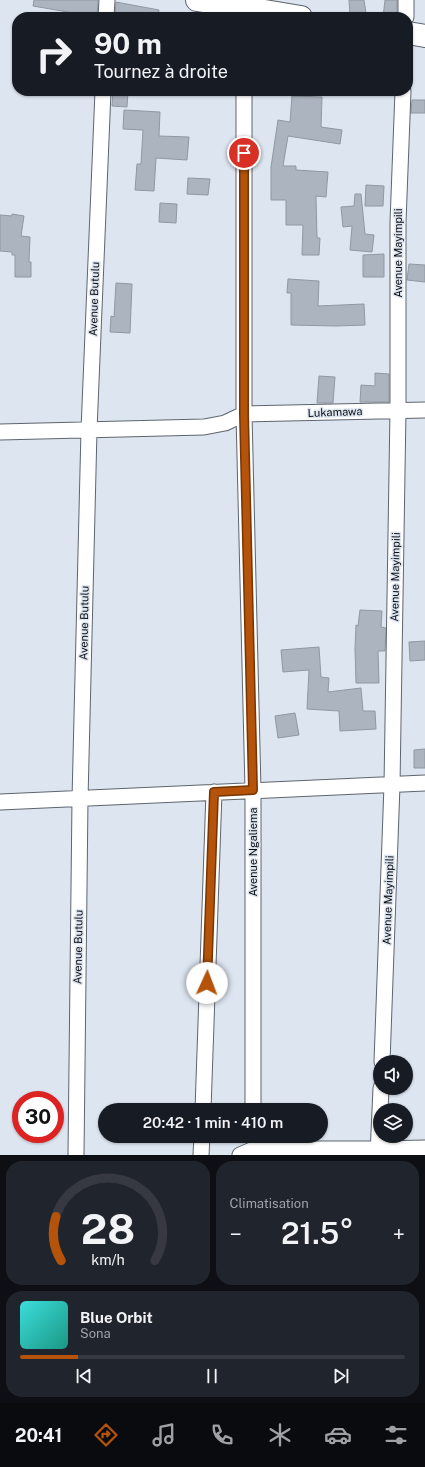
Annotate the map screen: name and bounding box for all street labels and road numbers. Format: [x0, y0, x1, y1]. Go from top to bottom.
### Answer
street label: Avenue Mayimpili [392, 208, 404, 298]
street label: Avenue Butulu [87, 262, 101, 336]
street label: Lukamawa [307, 405, 363, 419]
street label: Avenue Mayimpili [388, 532, 402, 622]
street label: Avenue Butulu [77, 586, 91, 660]
street label: Avenue Ngaliema [247, 807, 259, 897]
street label: Avenue Mayimpili [380, 855, 396, 945]
street label: Avenue Butulu [71, 910, 85, 984]

